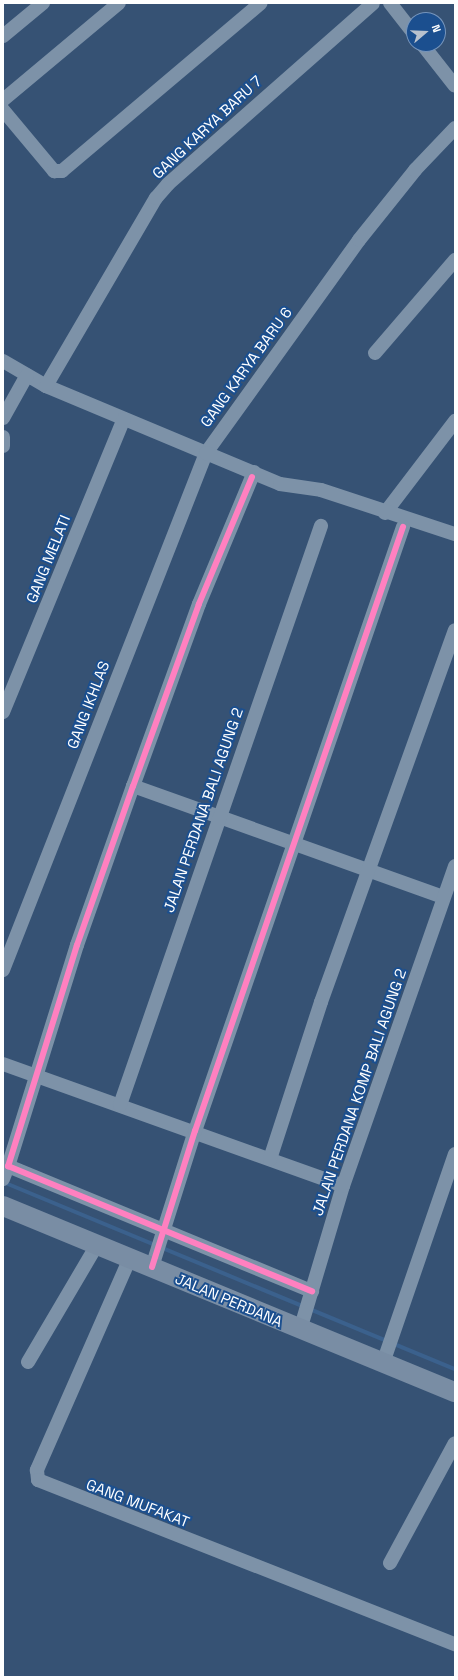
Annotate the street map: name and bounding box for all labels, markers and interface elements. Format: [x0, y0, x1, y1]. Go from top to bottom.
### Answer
north arrow [406, 12, 446, 52]
text: N [429, 23, 444, 34]
street label: GANG KARYA BARU 7 [148, 72, 266, 182]
street label: GANG KARYA BARU 6 [196, 303, 296, 431]
street label: GANG MELATI [22, 512, 74, 606]
street label: GANG IKHLAS [63, 659, 113, 751]
street label: JALAN PERDANA BALI AGUNG 2 [159, 705, 247, 915]
street label: JALAN PERDANA KOMP BALI AGUNG 2 [308, 966, 410, 1218]
street label: JALAN PERDANA [173, 1269, 285, 1331]
street label: GANG MUFAKAT [84, 1475, 192, 1531]

